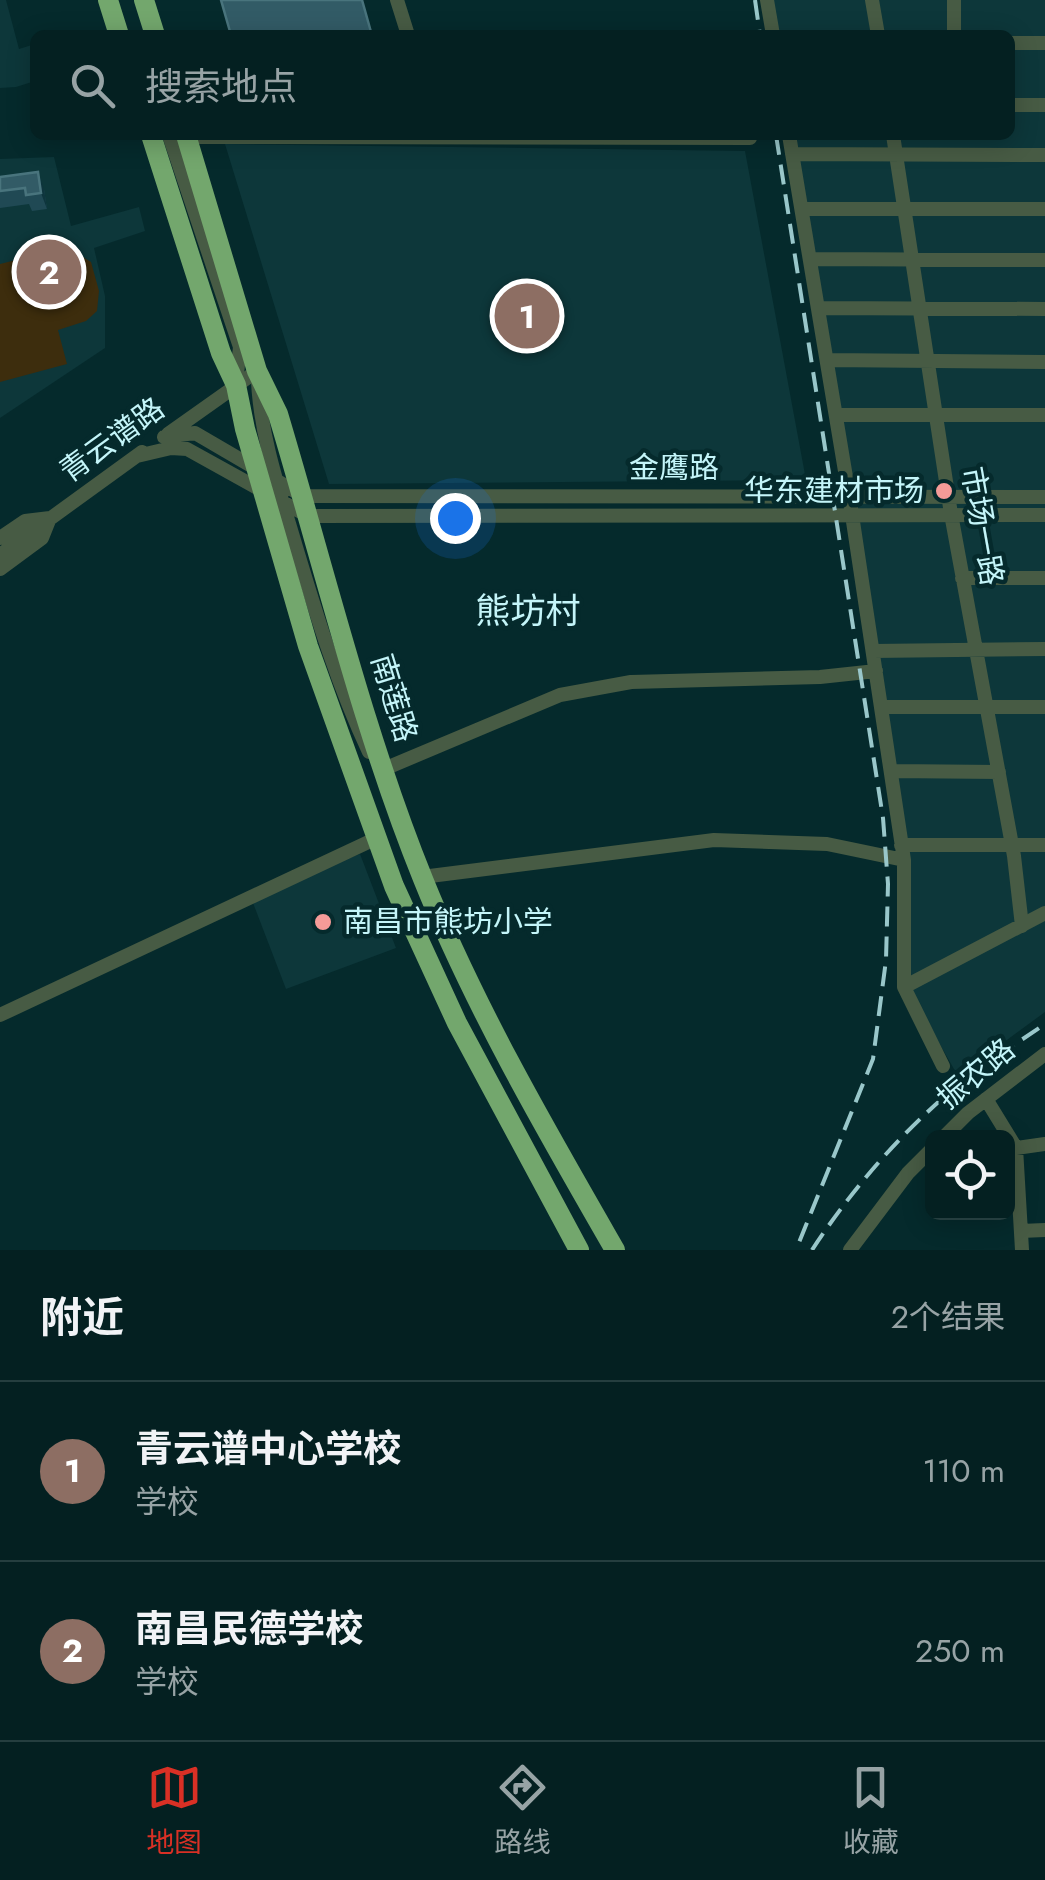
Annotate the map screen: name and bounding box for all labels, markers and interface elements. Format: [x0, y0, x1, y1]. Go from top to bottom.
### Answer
search box [30, 30, 1015, 140]
icon: search [65, 58, 120, 113]
text: 搜索地点 [145, 59, 297, 114]
pin: 2 [17, 234, 82, 310]
pin: 1 [494, 278, 560, 354]
street label: 青云谱路 [51, 387, 173, 492]
street label: 金鹰路 [629, 446, 719, 489]
street label: 市场一路 [951, 463, 1014, 589]
place label: 华东建材市场 [744, 469, 924, 512]
marker: 华东建材市场 [933, 480, 955, 502]
your location [430, 493, 481, 544]
district label: 熊坊村 [475, 586, 581, 636]
street label: 南莲路 [361, 649, 428, 747]
place label: 南昌市熊坊小学 [343, 900, 553, 943]
marker: 南昌市熊坊小学 [312, 911, 334, 933]
street label: 振农路 [927, 1028, 1024, 1119]
map controls [925, 1130, 1015, 1220]
button: locate [925, 1130, 1015, 1220]
text: 附近 [40, 1287, 124, 1348]
text: 2个结果 [891, 1294, 1005, 1340]
text: 青云谱中心学校 [135, 1421, 401, 1476]
text: 1 [64, 1448, 81, 1494]
text: 110 m [922, 1448, 1005, 1494]
text: 学校 [135, 1479, 199, 1525]
text: 南昌民德学校 [135, 1601, 363, 1656]
text: 2 [62, 1628, 83, 1674]
text: 250 m [915, 1628, 1005, 1674]
text: 学校 [135, 1659, 199, 1705]
tab: 地图 [146, 1760, 202, 1863]
tab: 路线 [494, 1760, 551, 1863]
tab: 收藏 [843, 1760, 899, 1863]

